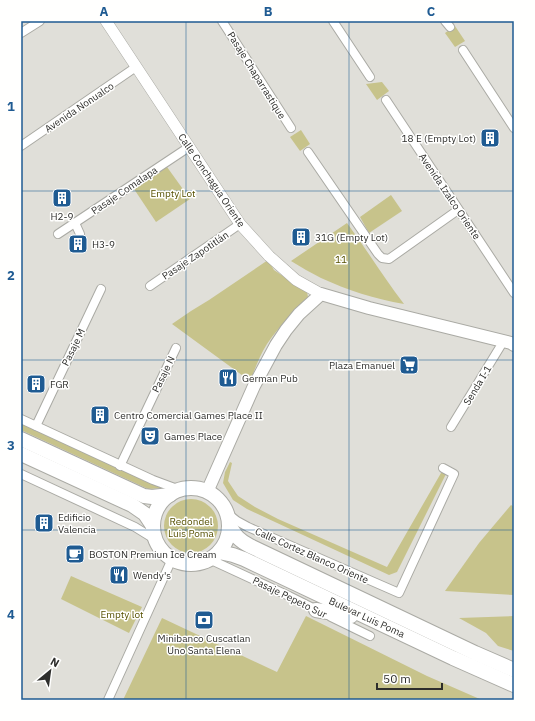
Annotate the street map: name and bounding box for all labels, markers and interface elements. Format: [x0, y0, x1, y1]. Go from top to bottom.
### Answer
text: A [100, 3, 109, 20]
text: B [264, 3, 273, 20]
text: C [427, 3, 436, 20]
street label: Pasaje Chaparrastique [224, 29, 289, 122]
street label: Avenida Nonualco [42, 79, 117, 135]
text: 1 [7, 98, 15, 115]
building icon: 18 E (Empty Lot) [479, 127, 501, 149]
street label: Calle Conchagua Oriente [175, 131, 248, 230]
place label: 18 E (Empty Lot) [402, 132, 476, 145]
street label: Avenida Izalco Oriente [416, 151, 484, 242]
street label: Pasaje Comalapa [89, 163, 160, 217]
building icon: H2-9 [51, 187, 73, 209]
park label: Empty Lot [150, 187, 196, 200]
place label: H2-9 [50, 210, 74, 223]
building icon: 31G (Empty Lot) [290, 226, 312, 248]
street label: Pasaje Zapotitlán [159, 228, 231, 283]
place label: 31G (Empty Lot) [315, 231, 388, 244]
building icon: H3-9 [67, 233, 89, 255]
place label: H3-9 [92, 238, 115, 251]
park label: 11 [335, 253, 347, 266]
text: 2 [7, 267, 15, 284]
street label: Pasaje M [59, 326, 88, 368]
street label: Pasaje N [149, 354, 178, 395]
supermarket icon: Plaza Emanuel [398, 354, 420, 376]
place label: Plaza Emanuel [329, 359, 395, 372]
street label: Senda I-1 [460, 363, 494, 408]
restaurant icon: German Pub [217, 367, 239, 389]
place label: German Pub [242, 372, 298, 385]
building icon: FGR [25, 373, 47, 395]
place label: FGR [50, 378, 69, 391]
building icon: Centro Comercial Games Place II [89, 404, 111, 426]
place label: Centro Comercial Games Place II [114, 409, 263, 422]
theatre icon: Games Place [139, 425, 161, 447]
place label: Games Place [164, 430, 223, 443]
text: 3 [7, 437, 15, 454]
place label: Edificio Valencia [58, 511, 97, 536]
building icon: Edificio Valencia [33, 512, 55, 534]
park label: Redondel Luis Poma [168, 515, 215, 540]
street label: Calle Cortez Blanco Oriente [253, 525, 371, 587]
cafe icon: BOSTON Premiun Ice Cream [64, 543, 86, 565]
place label: BOSTON Premiun Ice Cream [89, 548, 217, 561]
restaurant icon: Wendy's [108, 564, 130, 586]
place label: Wendy's [133, 569, 171, 582]
street label: Pasaje Pepeto Sur [250, 574, 329, 621]
street label: Bulevar Luis Poma [327, 594, 407, 641]
text: 4 [7, 606, 15, 623]
park label: Empty lot [101, 608, 144, 621]
bank icon: Minibanco Cuscatlan Uno Santa Elena [193, 609, 215, 631]
place label: Minibanco Cuscatlan Uno Santa Elena [158, 632, 250, 657]
north arrow [30, 651, 70, 691]
text: N [48, 654, 62, 670]
scale bar [377, 665, 442, 691]
text: 50 m [383, 671, 411, 686]

